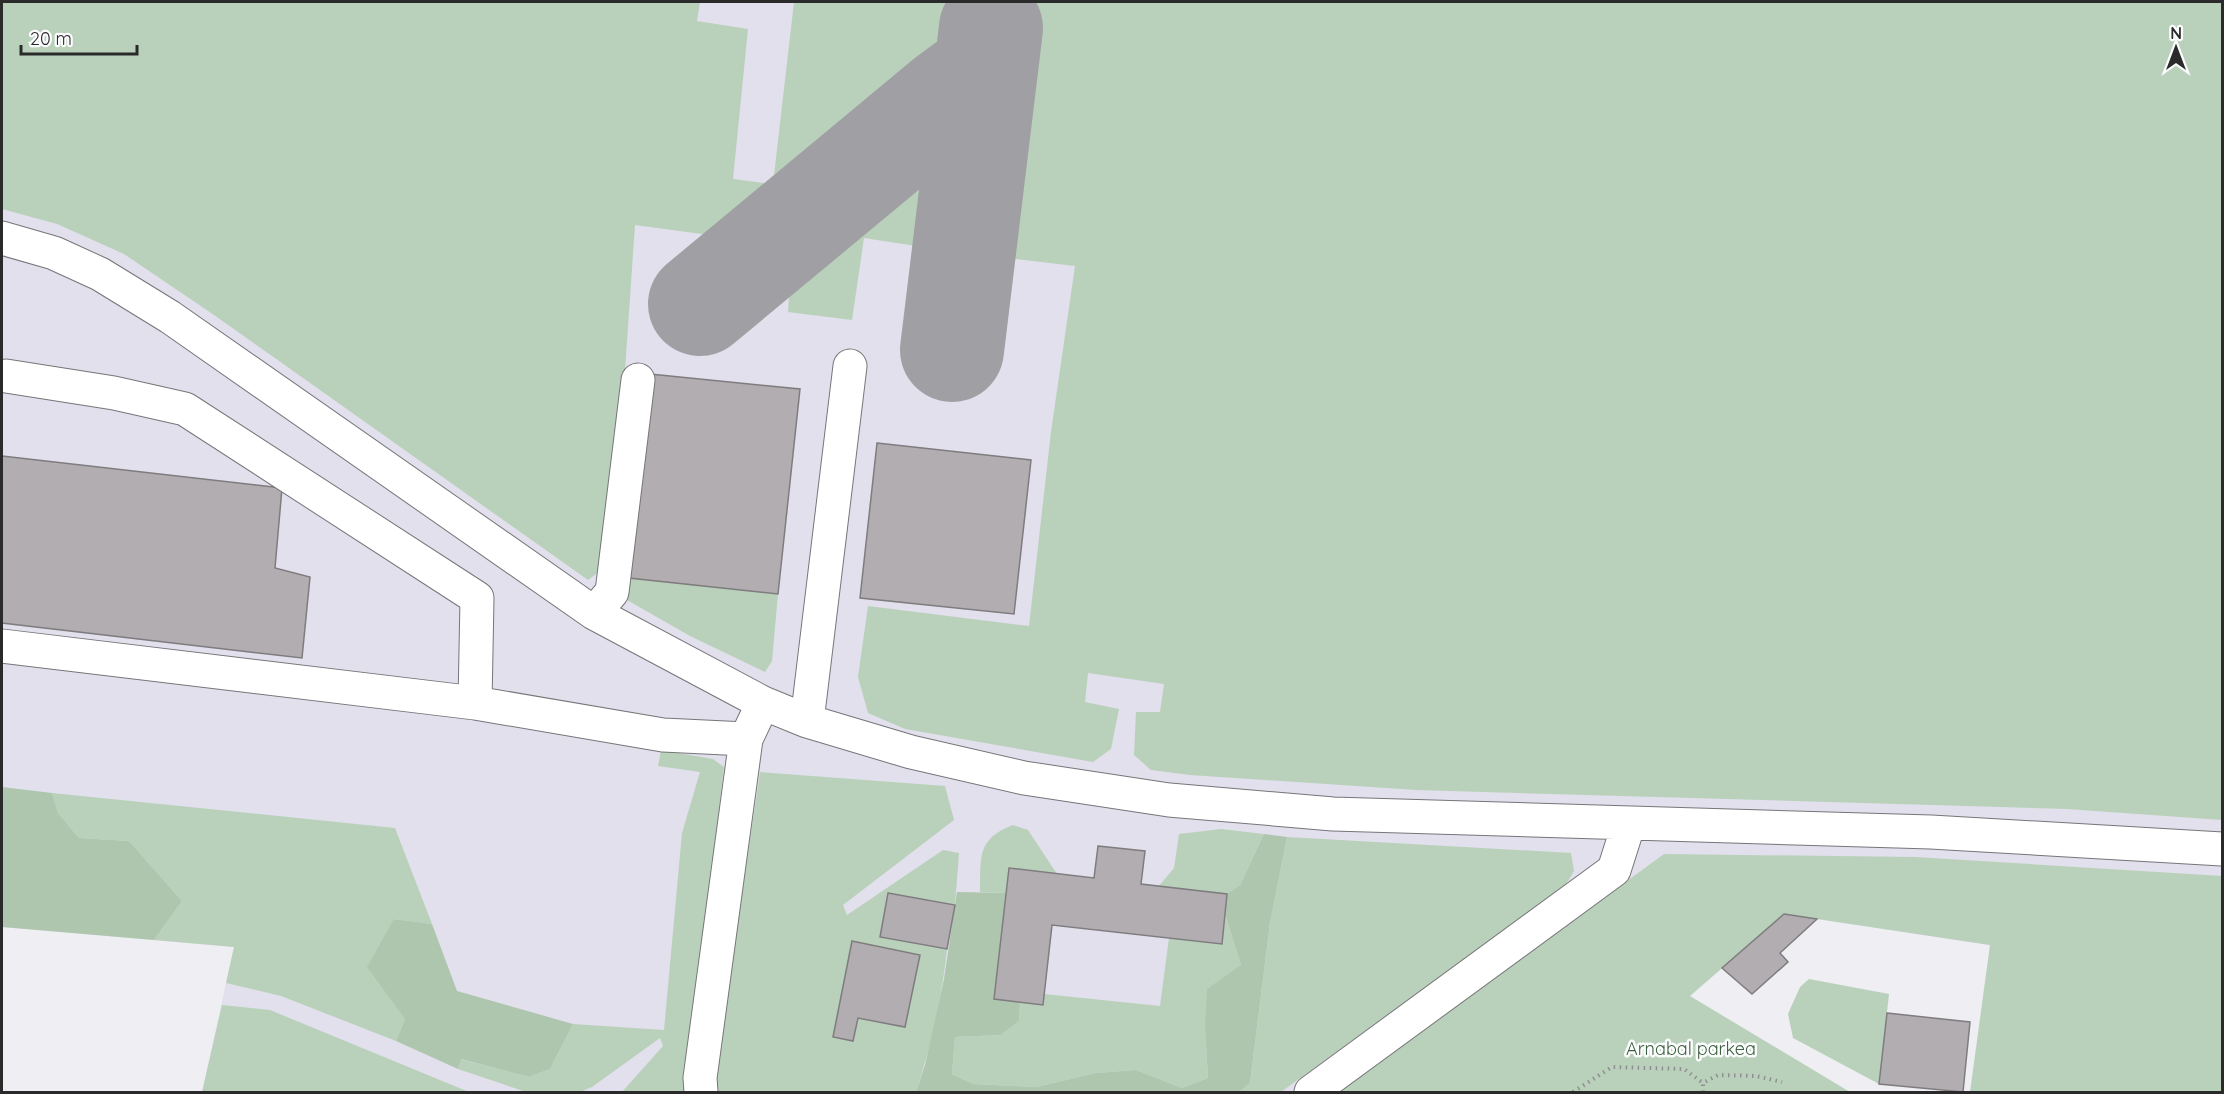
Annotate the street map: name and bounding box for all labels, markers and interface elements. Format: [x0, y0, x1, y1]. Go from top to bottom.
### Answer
scale bar [21, 18, 136, 56]
north arrow [2146, 18, 2206, 78]
text: N [2170, 23, 2182, 43]
text: 20 m [30, 27, 72, 50]
park label: Arnabal parkea [1626, 1037, 1756, 1060]

